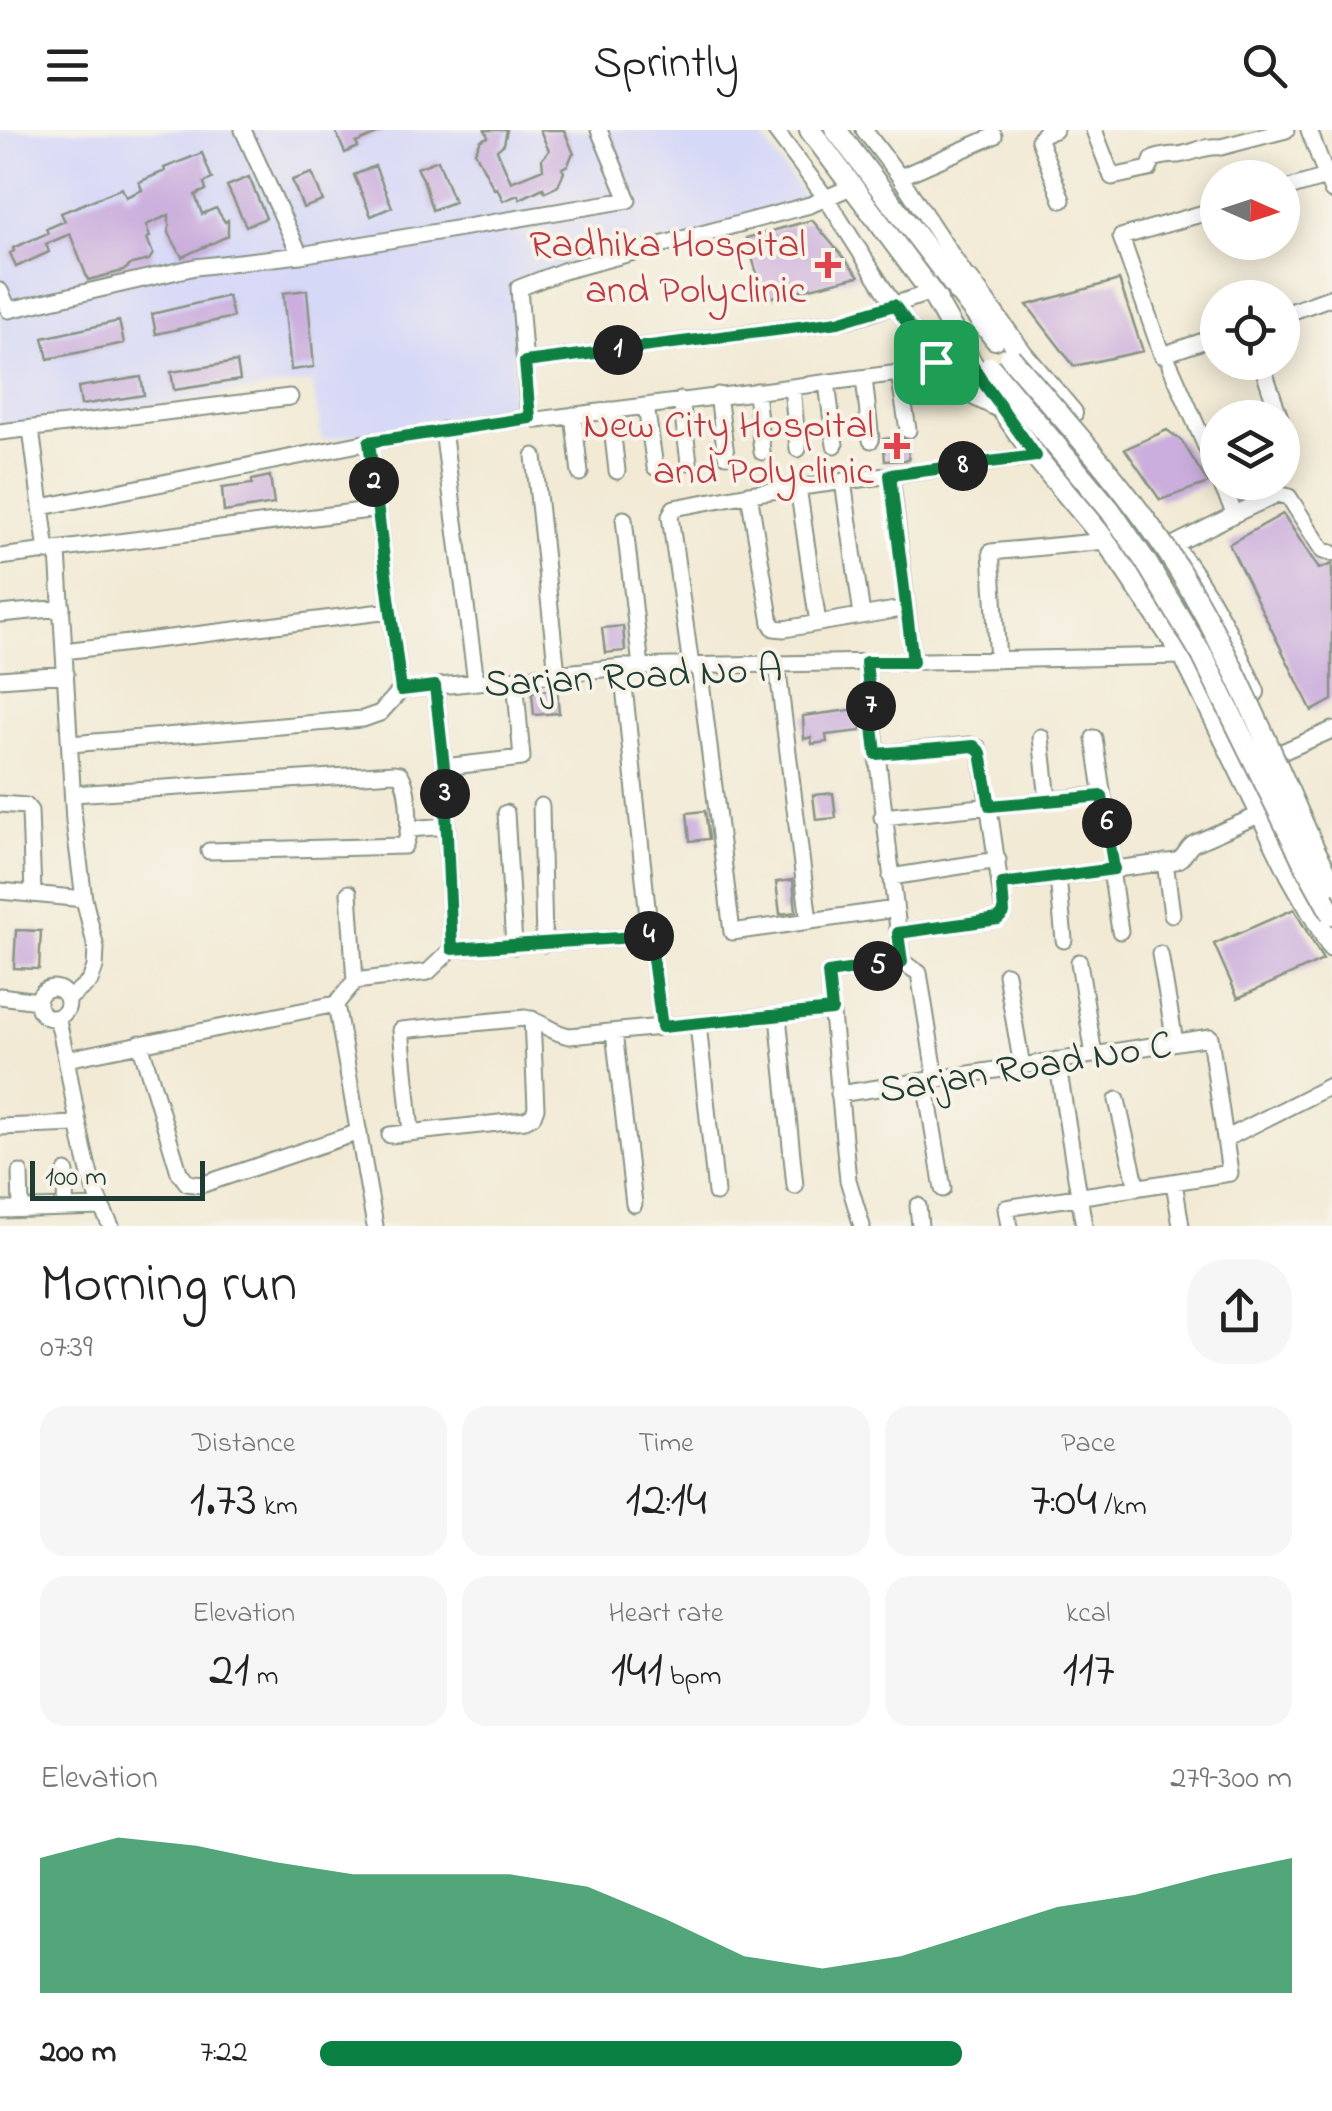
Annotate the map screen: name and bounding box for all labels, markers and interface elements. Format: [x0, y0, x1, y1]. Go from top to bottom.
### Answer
text: Sprintly [593, 32, 739, 98]
icon: menu [40, 38, 95, 93]
icon: search [1237, 38, 1292, 93]
north arrow [1200, 160, 1300, 260]
map controls [1200, 160, 1300, 500]
place label: Radhika Hospital and Polyclinic [529, 217, 806, 322]
marker: Radhika Hospital and Polyclinic [815, 252, 841, 278]
button: locate [1200, 280, 1300, 380]
pin [894, 320, 979, 405]
pin: 1 [593, 325, 643, 375]
text: 1 [614, 329, 622, 370]
icon: arrive [909, 335, 964, 390]
place label: New City Hospital and Polyclinic [583, 398, 874, 503]
button: layers [1200, 400, 1300, 500]
marker: New City Hospital and Polyclinic [884, 433, 910, 459]
pin: 8 [938, 441, 988, 491]
text: 8 [958, 445, 968, 486]
pin: 2 [349, 457, 399, 507]
text: 2 [367, 461, 381, 502]
street label: Sarjan Road No A [483, 641, 784, 716]
pin: 7 [846, 681, 896, 731]
text: 7 [865, 685, 877, 726]
pin: 3 [420, 769, 470, 819]
text: 3 [439, 773, 451, 814]
pin: 6 [1082, 798, 1132, 848]
text: 6 [1101, 802, 1113, 843]
pin: 4 [624, 911, 674, 961]
text: 4 [643, 915, 655, 956]
pin: 5 [853, 941, 903, 991]
text: 5 [870, 945, 886, 986]
street label: Sarjan Road No C [875, 1017, 1176, 1122]
scale bar [30, 1156, 205, 1200]
text: 100 m [45, 1158, 107, 1199]
text: Morning run [40, 1247, 297, 1327]
button: share [1187, 1259, 1292, 1364]
text: 07:39 [40, 1325, 93, 1372]
text: Distance [192, 1424, 295, 1465]
text: Time [638, 1424, 694, 1465]
text: Pace [1061, 1424, 1116, 1465]
text: 1.73 [189, 1465, 257, 1538]
text: 12:14 [625, 1465, 707, 1538]
text: 7:04 [1030, 1465, 1097, 1538]
text: km [257, 1487, 298, 1528]
text: /km [1097, 1487, 1147, 1528]
text: Elevation [192, 1594, 295, 1635]
text: Heart rate [609, 1594, 723, 1635]
text: kcal [1066, 1594, 1111, 1635]
text: 21 [209, 1635, 250, 1708]
text: 141 [610, 1635, 663, 1708]
text: 117 [1062, 1635, 1115, 1708]
text: m [250, 1657, 278, 1698]
text: bpm [663, 1657, 722, 1698]
text: Elevation [40, 1756, 158, 1803]
text: 279–300 m [1170, 1756, 1292, 1803]
text: 200 m [40, 2030, 116, 2077]
text: 7:22 [200, 2030, 248, 2077]

